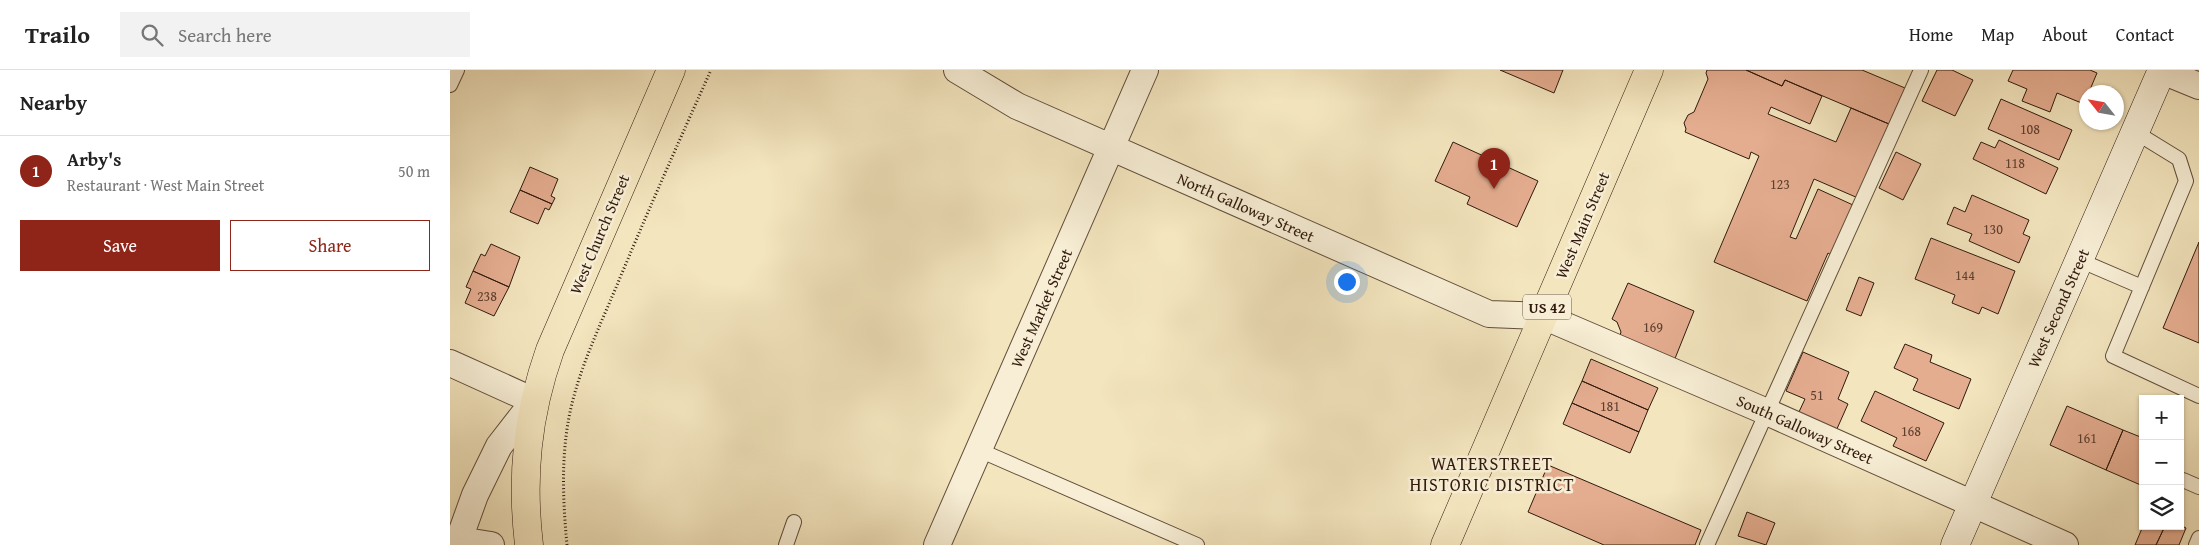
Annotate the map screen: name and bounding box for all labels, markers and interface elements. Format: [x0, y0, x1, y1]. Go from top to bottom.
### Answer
search box [120, 12, 470, 57]
text: Trailo [25, 17, 90, 52]
icon: search [138, 21, 166, 49]
text: Search here [178, 21, 272, 49]
text: Home [1909, 21, 1953, 48]
text: Map [1981, 21, 2014, 48]
text: About [2042, 21, 2088, 48]
text: Contact [2116, 21, 2174, 48]
north arrow [2079, 85, 2124, 130]
text: Nearby [20, 87, 87, 118]
house number: 108 [2020, 119, 2040, 139]
text: Arby's [67, 145, 121, 173]
pin: 1 [1478, 148, 1510, 189]
house number: 118 [2005, 153, 2025, 173]
text: 1 [32, 159, 40, 183]
text: 50 m [398, 159, 430, 183]
street label: North Galloway Street [1174, 166, 1319, 248]
street label: West Main Street [1549, 167, 1615, 282]
street label: West Church Street [563, 170, 635, 298]
text: Restaurant · West Main Street [67, 173, 264, 197]
house number: 123 [1770, 174, 1790, 194]
house number: 130 [1983, 219, 2003, 239]
button: Save [20, 220, 220, 271]
button: Share [230, 220, 430, 271]
street label: West Market Street [1004, 244, 1078, 371]
street label: West Second Street [2021, 244, 2095, 371]
house number: 144 [1955, 265, 1975, 285]
your location [1334, 269, 1360, 295]
house number: 238 [477, 286, 497, 306]
road number: US 42 [1523, 294, 1571, 320]
house number: 169 [1643, 317, 1663, 337]
house number: 51 [1810, 385, 1824, 405]
street label: South Galloway Street [1733, 388, 1877, 470]
map controls [2139, 395, 2184, 530]
button: + [2139, 395, 2184, 440]
house number: 181 [1600, 396, 1620, 416]
house number: 168 [1901, 421, 1921, 441]
house number: 161 [2077, 428, 2097, 448]
button: − [2139, 440, 2184, 485]
district label: WATERSTREET HISTORIC DISTRICT [1409, 450, 1575, 498]
button: layers [2139, 485, 2184, 530]

